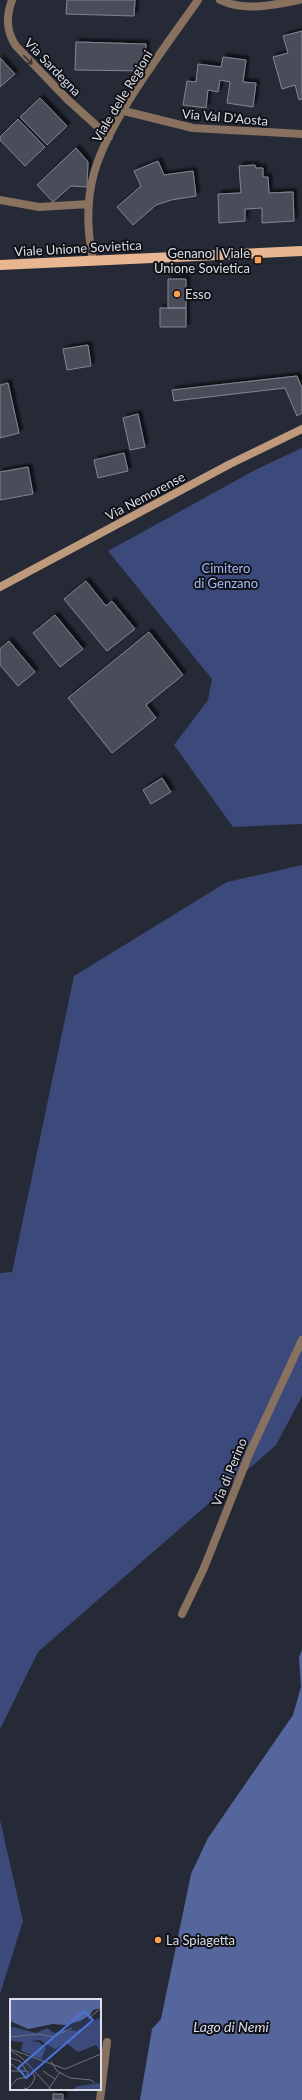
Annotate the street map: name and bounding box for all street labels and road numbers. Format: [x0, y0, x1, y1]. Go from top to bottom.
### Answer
street label: Via Sardegna [21, 35, 85, 99]
street label: Viale delle Regioni [88, 47, 156, 145]
street label: Via Val D'Aosta [181, 105, 269, 129]
street label: Viale Unione Sovietica [14, 237, 142, 259]
street label: Via Nemorense [103, 468, 187, 524]
street label: Via di Perino [208, 1436, 250, 1508]

